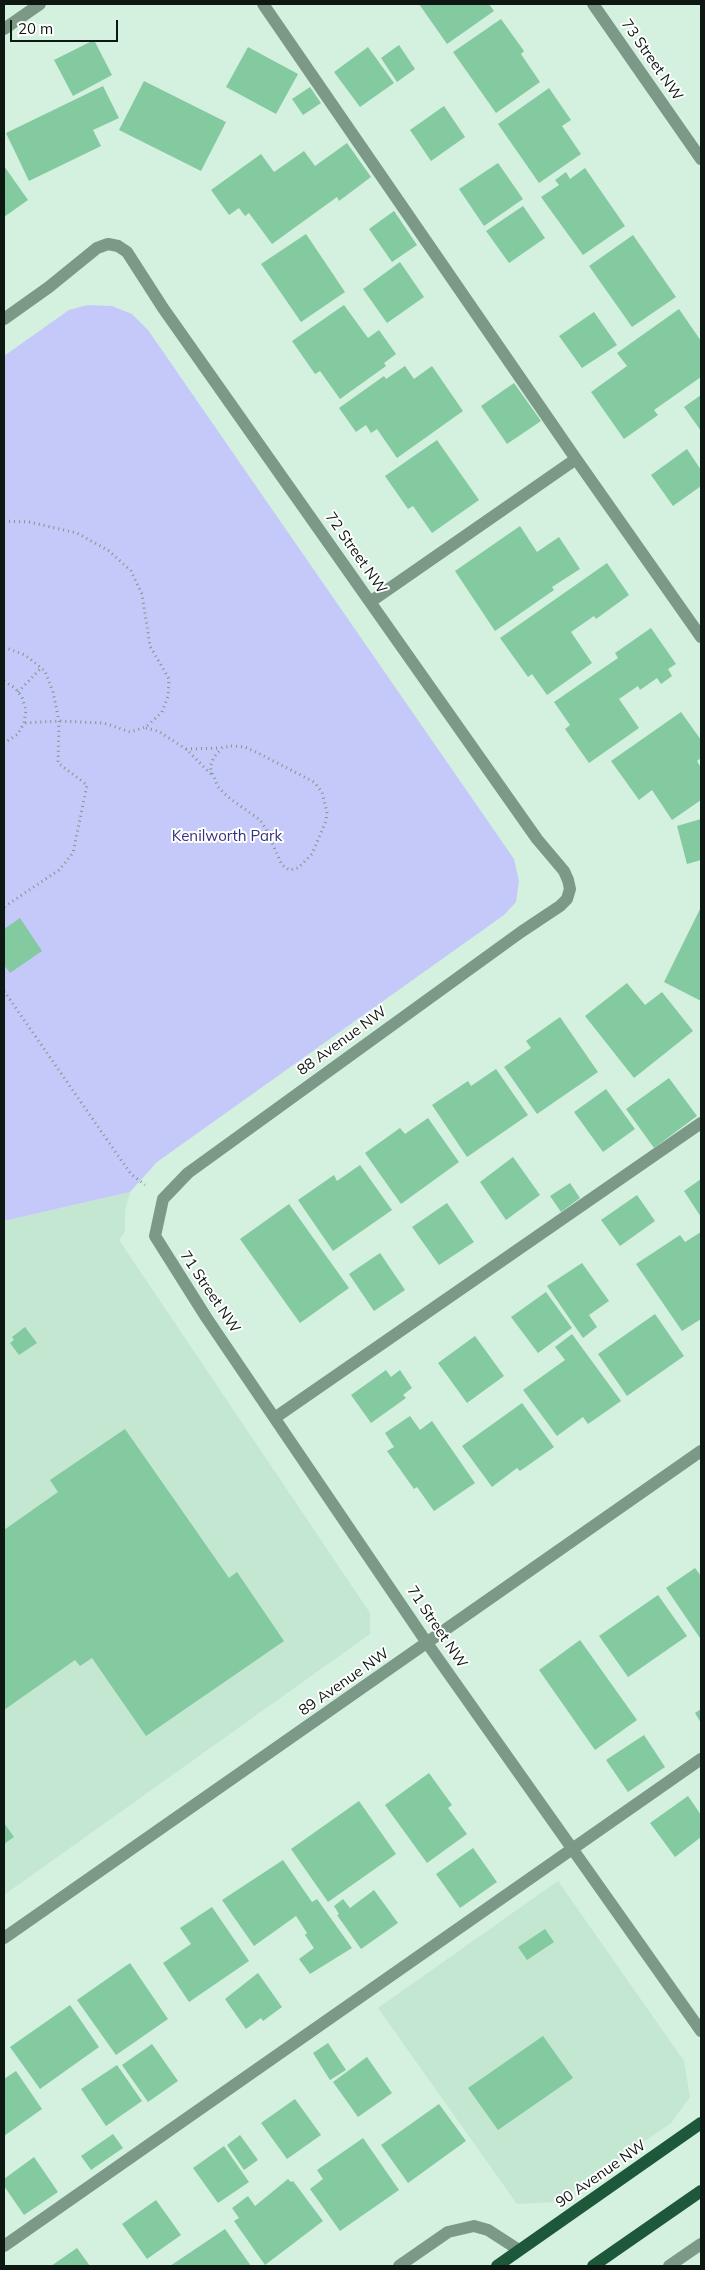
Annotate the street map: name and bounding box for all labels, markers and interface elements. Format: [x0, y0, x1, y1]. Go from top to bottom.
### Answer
scale bar [12, 10, 120, 42]
street label: 73 Street NW [617, 16, 687, 104]
text: 20 m [18, 19, 53, 38]
street label: 72 Street NW [321, 509, 391, 597]
park label: Kenilworth Park [172, 827, 282, 845]
street label: 88 Avenue NW [294, 1003, 390, 1079]
street label: 71 Street NW [176, 1248, 244, 1336]
street label: 71 Street NW [403, 1583, 471, 1671]
street label: 89 Avenue NW [295, 1644, 393, 1720]
street label: 90 Avenue NW [552, 2136, 650, 2212]

